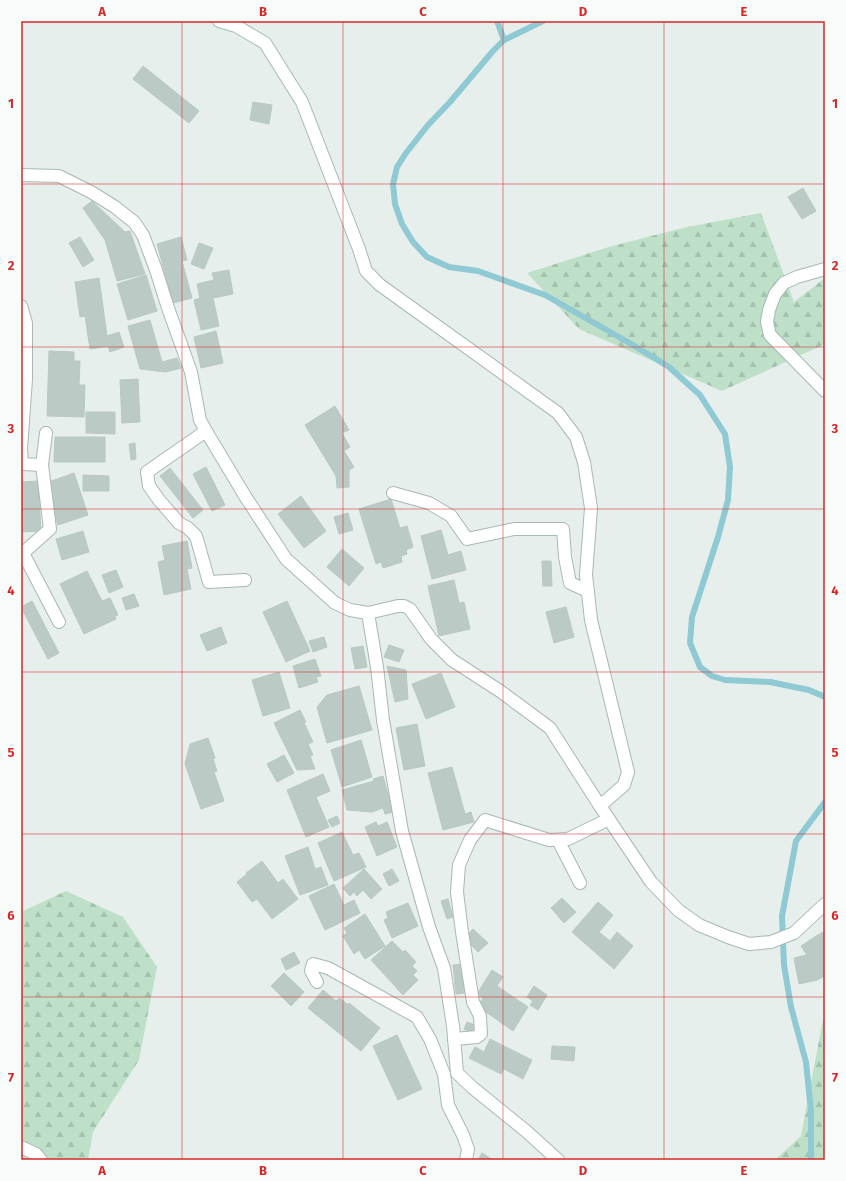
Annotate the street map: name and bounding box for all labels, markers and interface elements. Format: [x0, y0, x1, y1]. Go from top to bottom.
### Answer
text: A [97, 4, 106, 19]
text: B [259, 4, 267, 19]
text: C [419, 4, 427, 19]
text: D [579, 4, 588, 19]
text: E [741, 4, 748, 19]
text: 1 [8, 96, 14, 111]
text: 1 [832, 96, 838, 111]
text: 2 [8, 258, 15, 273]
text: 2 [832, 258, 839, 273]
text: 3 [7, 421, 15, 436]
text: 3 [831, 421, 839, 436]
text: 4 [7, 583, 15, 598]
text: 4 [831, 583, 839, 598]
text: 5 [8, 745, 15, 760]
text: 5 [832, 745, 839, 760]
text: 6 [7, 908, 15, 923]
text: 6 [831, 908, 839, 923]
text: 7 [8, 1070, 14, 1085]
text: 7 [832, 1070, 838, 1085]
text: A [97, 1163, 106, 1178]
text: B [259, 1163, 267, 1178]
text: C [419, 1163, 427, 1178]
text: D [579, 1163, 588, 1178]
text: E [741, 1163, 748, 1178]

